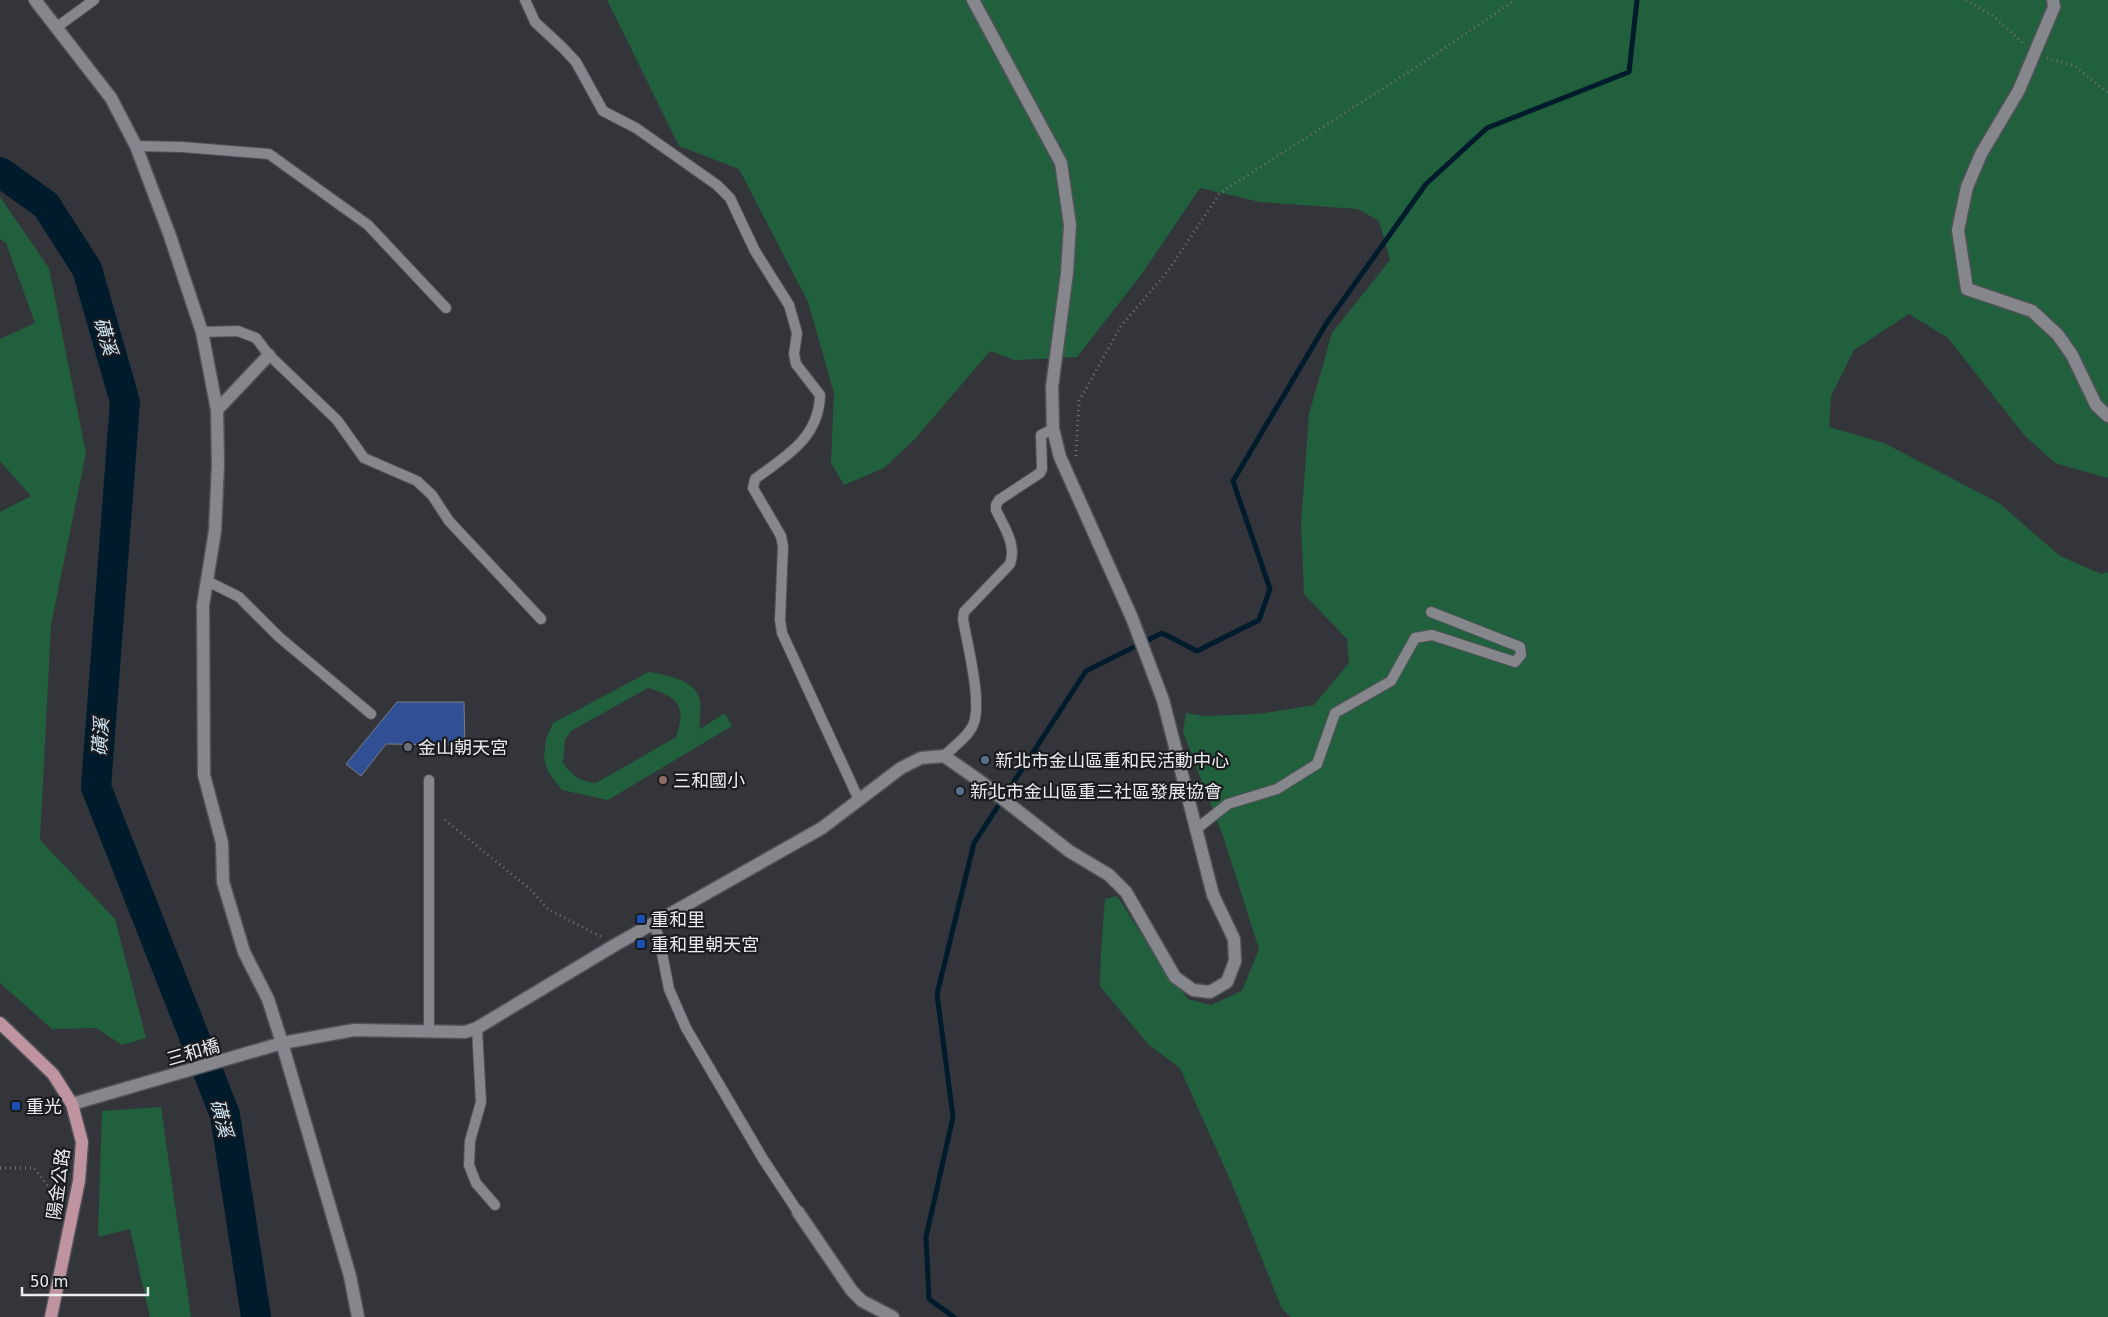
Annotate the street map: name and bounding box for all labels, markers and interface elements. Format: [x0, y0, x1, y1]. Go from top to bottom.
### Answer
water label: 磺溪 [90, 315, 123, 360]
water label: 磺溪 [88, 714, 113, 757]
place label: 金山朝天宮 [418, 737, 508, 758]
marker: 金山朝天宮 [402, 741, 414, 753]
place label: 新北市金山區重和民活動中心 [995, 750, 1229, 771]
marker: 新北市金山區重和民活動中心 [979, 754, 991, 766]
place label: 三和國小 [673, 770, 745, 791]
marker: 三和國小 [657, 774, 669, 786]
place label: 新北市金山區重三社區發展協會 [970, 781, 1222, 802]
marker: 新北市金山區重三社區發展協會 [954, 785, 966, 797]
place label: 重和里 [651, 909, 705, 930]
marker: 重和里 [635, 913, 647, 925]
place label: 重和里朝天宮 [651, 934, 759, 955]
marker: 重和里朝天宮 [635, 938, 647, 950]
street label: 三和橋 [164, 1034, 222, 1070]
place label: 重光 [26, 1096, 62, 1117]
water label: 磺溪 [207, 1097, 238, 1142]
marker: 重光 [10, 1100, 22, 1112]
street label: 陽金公路 [43, 1147, 73, 1221]
scale bar [22, 1264, 149, 1296]
text: 50 m [30, 1273, 68, 1291]

